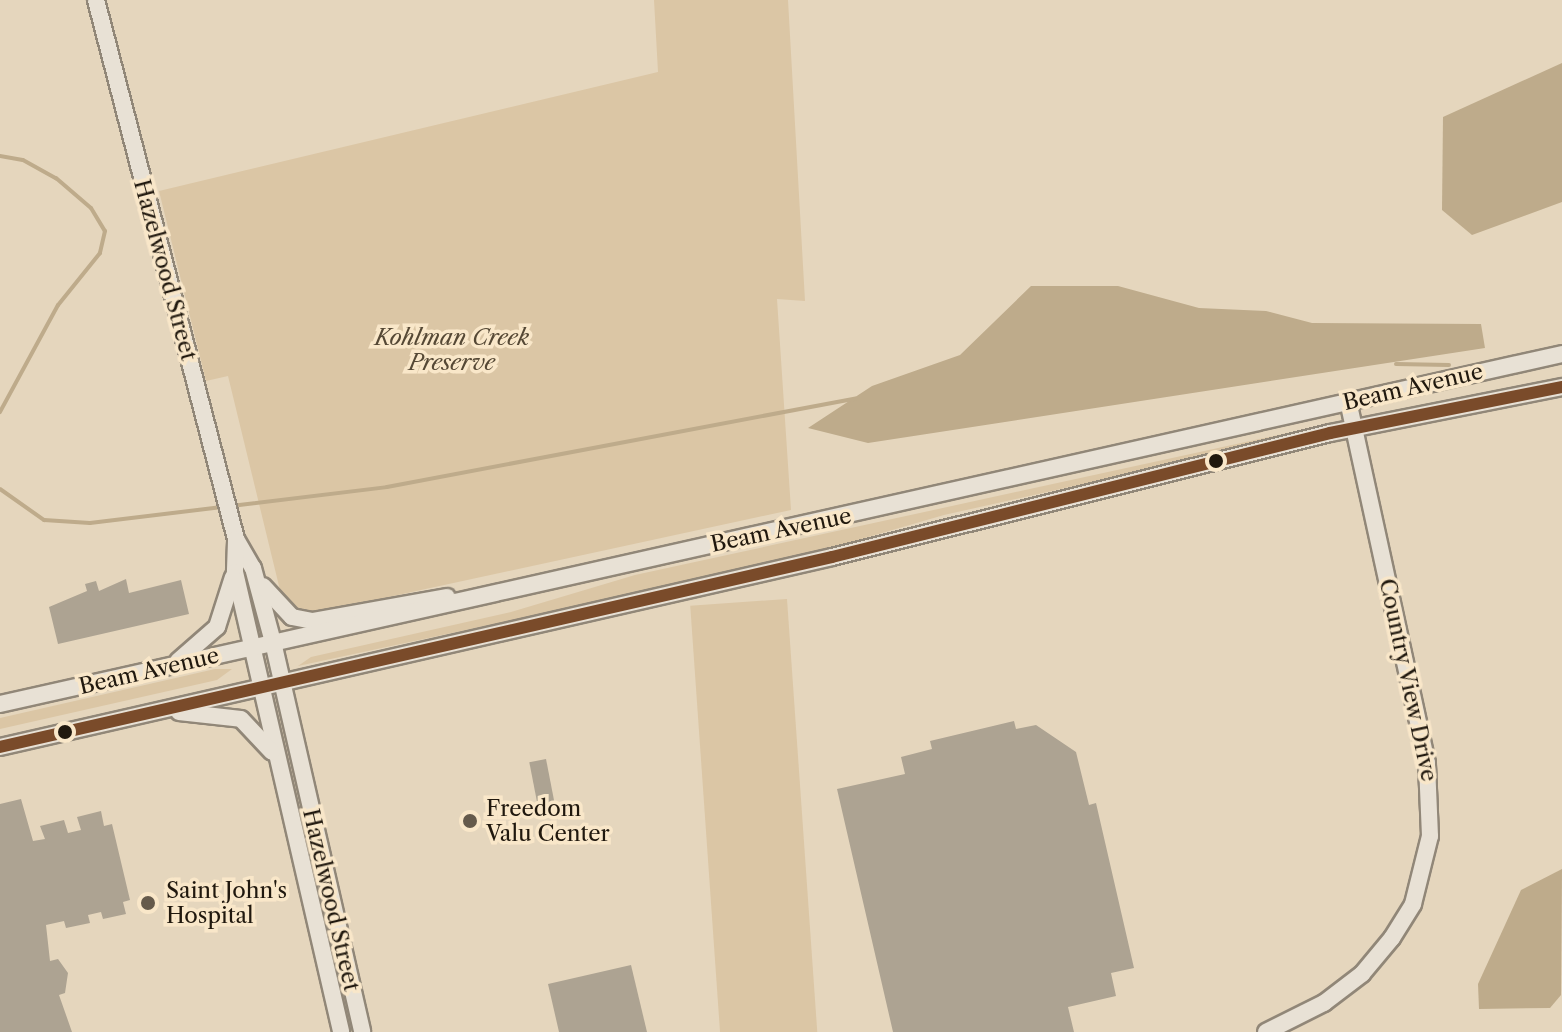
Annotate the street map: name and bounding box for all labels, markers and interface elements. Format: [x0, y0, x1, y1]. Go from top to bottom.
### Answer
street label: Hazelwood Street [128, 177, 202, 363]
park label: Kohlman Creek Preserve [375, 324, 529, 376]
street label: Beam Avenue [1340, 358, 1486, 416]
unlabelled marker [1208, 453, 1224, 469]
street label: Beam Avenue [708, 502, 854, 558]
street label: Country View Drive [1373, 575, 1443, 785]
street label: Beam Avenue [76, 642, 222, 700]
unlabelled marker [57, 724, 73, 740]
place label: Freedom Valu Center [486, 795, 610, 846]
street label: Hazelwood Street [297, 806, 365, 994]
marker: Freedom Valu Center [461, 812, 479, 830]
place label: Saint John's Hospital [166, 877, 287, 928]
marker: Saint John's Hospital [137, 892, 159, 914]

